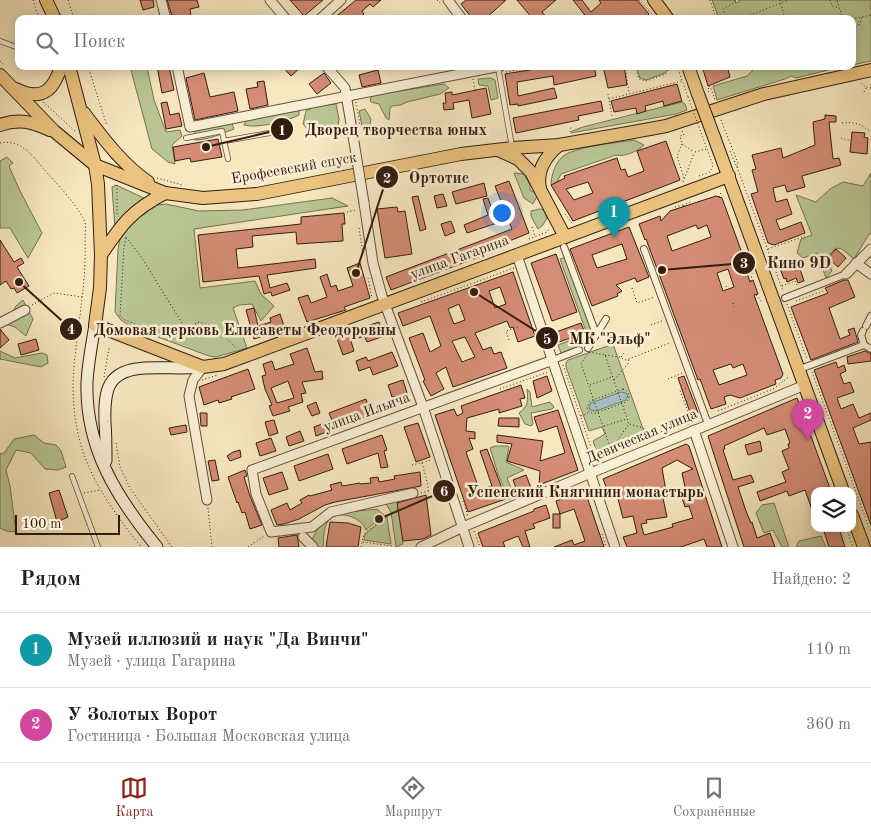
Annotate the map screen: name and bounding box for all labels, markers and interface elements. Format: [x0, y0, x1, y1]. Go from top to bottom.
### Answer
search box [15, 15, 856, 70]
icon: search [33, 29, 61, 57]
text: Поиск [73, 33, 125, 52]
callout: Дворец творчества юных [270, 114, 497, 145]
text: Дворец творчества юных [305, 123, 487, 139]
text: 1 [278, 124, 286, 139]
street label: Ерофеевский спуск [230, 151, 358, 187]
callout: Ортотис [374, 162, 480, 193]
text: Ортотис [409, 171, 469, 187]
text: 2 [383, 172, 391, 187]
pin: 1 [598, 197, 630, 238]
your location [489, 200, 515, 226]
street label: улица Гагарина [409, 233, 512, 283]
callout: Кино 9D [731, 247, 841, 278]
text: Кино 9D [767, 256, 831, 272]
text: 3 [740, 257, 748, 272]
callout: Домовая церковь Елисаветы Феодоровны [59, 313, 406, 344]
text: 4 [67, 323, 75, 338]
text: Домовая церковь Елисаветы Феодоровны [94, 323, 396, 339]
callout: МК "Эльф" [534, 323, 660, 354]
text: МК "Эльф" [569, 332, 651, 348]
text: 5 [543, 333, 551, 348]
street label: улица Ильича [322, 390, 413, 436]
pin: 2 [792, 399, 824, 440]
street label: Девическая улица [584, 407, 700, 467]
callout: Успенский Княгинин монастырь [431, 476, 714, 507]
text: 6 [440, 485, 449, 500]
text: Успенский Княгинин монастырь [466, 485, 704, 501]
map controls [811, 487, 856, 532]
button: layers [811, 487, 856, 532]
scale bar [15, 512, 120, 535]
text: 100 m [22, 517, 61, 531]
text: Рядом [20, 569, 81, 590]
text: Найдено: 2 [772, 572, 851, 588]
text: Музей иллюзий и наук "Да Винчи" [67, 631, 369, 650]
text: 1 [31, 642, 41, 658]
text: 110 m [806, 642, 851, 658]
text: Музей · улица Гагарина [67, 654, 236, 670]
text: У Золотых Ворот [67, 706, 217, 725]
text: 2 [31, 717, 41, 733]
text: 360 m [806, 717, 851, 733]
text: Гостиница · Большая Московская улица [67, 729, 350, 745]
tab: Карта [116, 774, 153, 821]
tab: Маршрут [384, 774, 442, 821]
tab: Сохранённые [673, 774, 755, 821]

